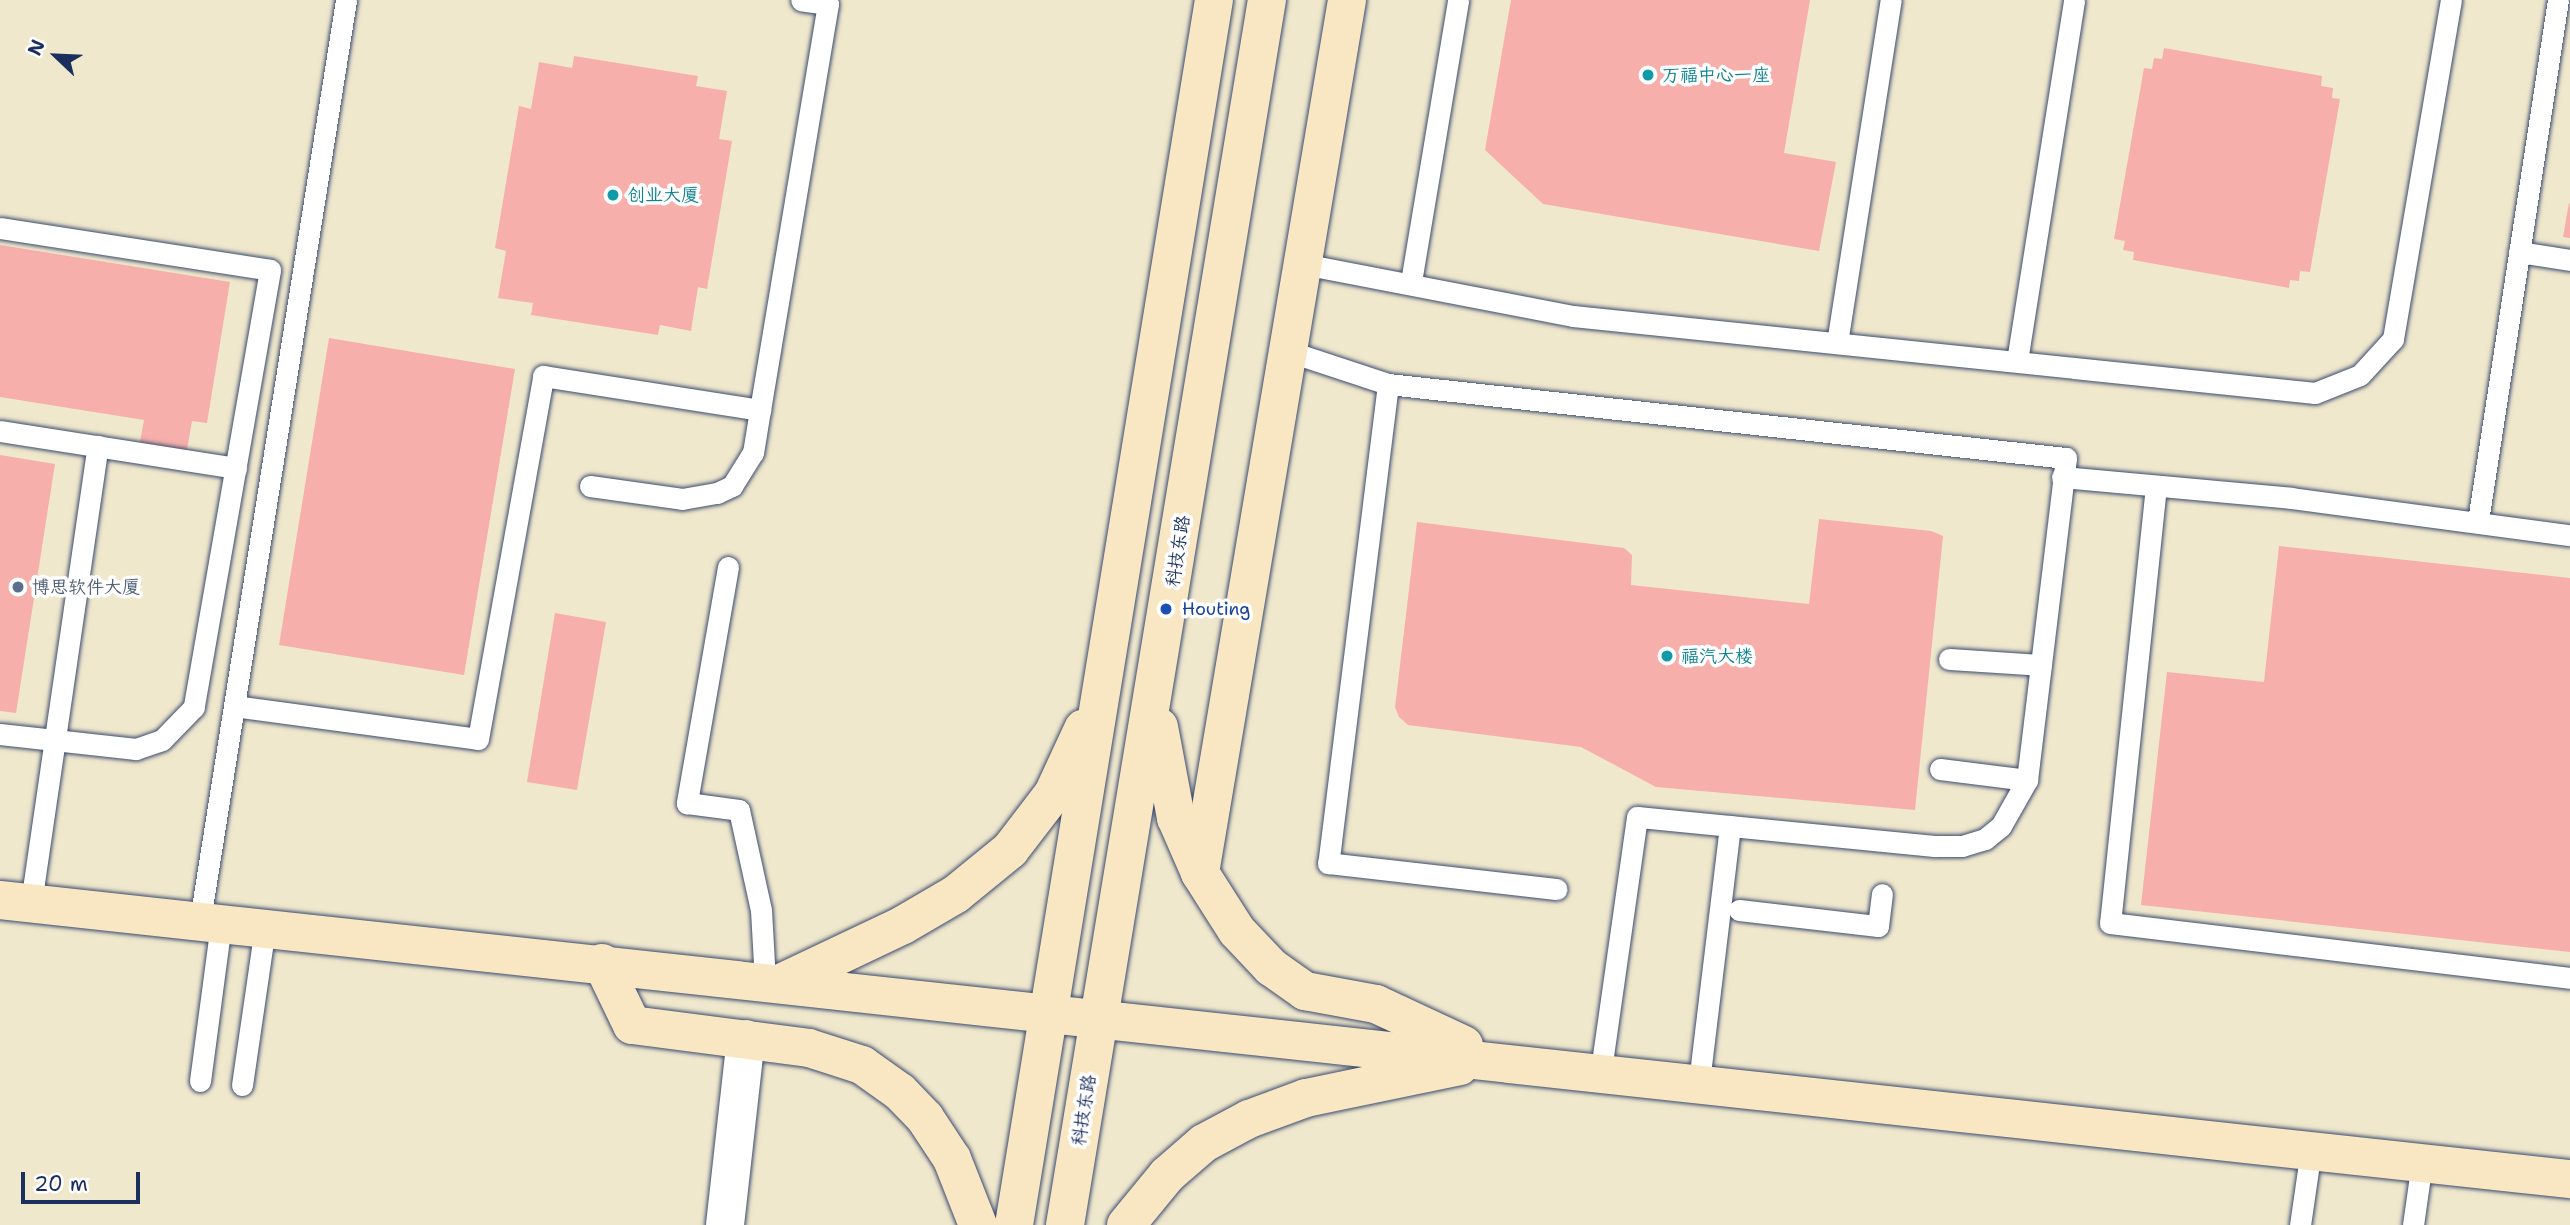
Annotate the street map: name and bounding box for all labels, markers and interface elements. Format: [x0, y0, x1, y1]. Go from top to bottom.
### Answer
north arrow [21, 21, 91, 91]
text: N [22, 36, 51, 59]
place label: 万福中心一座 [1662, 64, 1770, 86]
marker: 万福中心一座 [1640, 67, 1656, 83]
place label: 创业大厦 [627, 184, 699, 206]
marker: 创业大厦 [605, 187, 621, 203]
street label: 科技东路 [1162, 514, 1194, 588]
place label: 博思软件大厦 [32, 576, 140, 598]
marker: 博思软件大厦 [10, 579, 26, 595]
place label: Houting [1182, 598, 1250, 620]
marker: Houting [1156, 599, 1176, 619]
place label: 福汽大楼 [1681, 645, 1753, 667]
marker: 福汽大楼 [1659, 648, 1675, 664]
street label: 科技东路 [1068, 1073, 1100, 1147]
scale bar [24, 1158, 144, 1202]
text: 20 m [34, 1170, 88, 1198]

